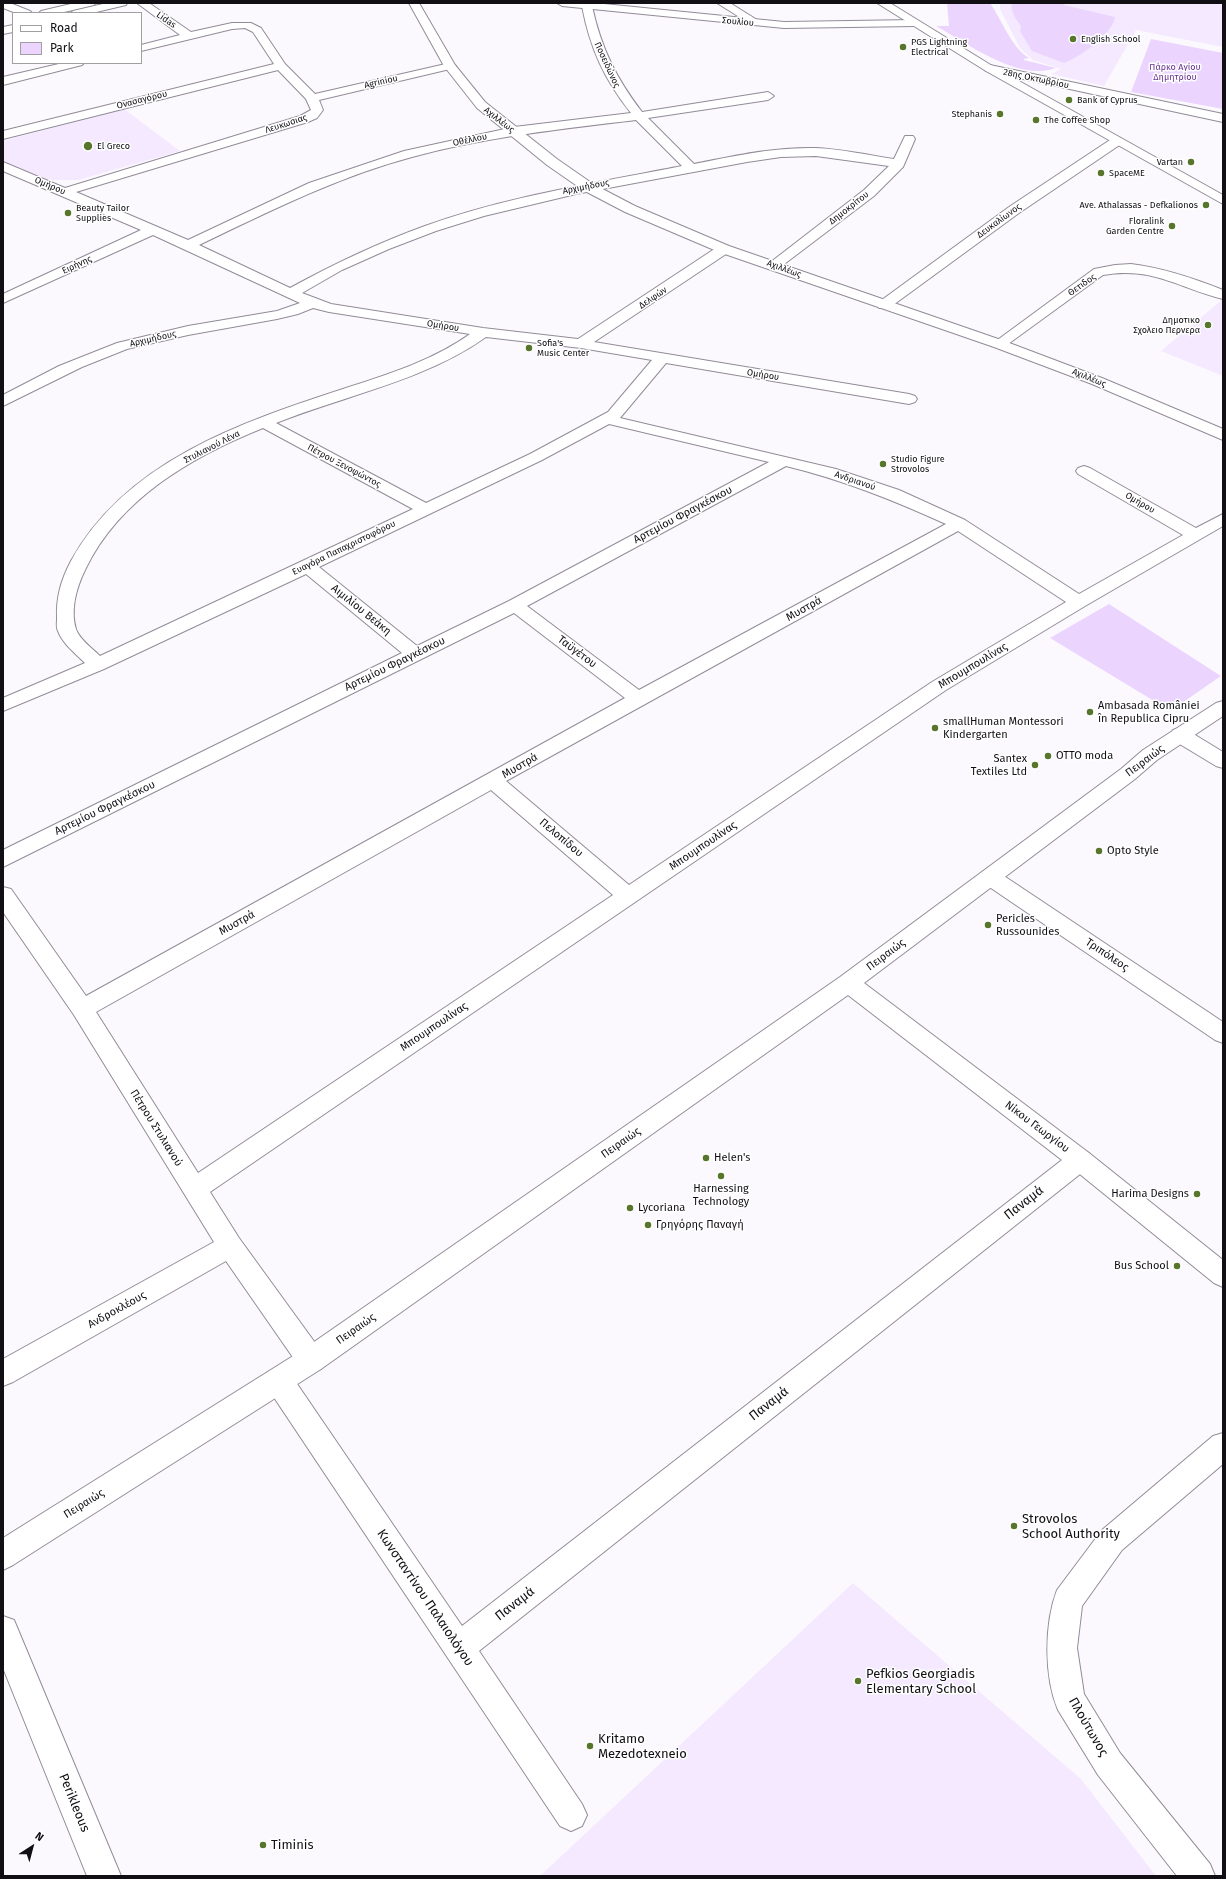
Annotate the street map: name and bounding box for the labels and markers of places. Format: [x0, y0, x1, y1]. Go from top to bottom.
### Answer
marker: English School [1068, 34, 1078, 44]
place label: English School [1081, 34, 1140, 44]
place label: PGS Lightning Electrical [911, 37, 967, 58]
marker: PGS Lightning Electrical [898, 42, 908, 52]
marker: Bank of Cyprus [1064, 95, 1074, 105]
place label: Bank of Cyprus [1077, 95, 1138, 105]
place label: Stephanis [952, 109, 992, 119]
marker: Stephanis [995, 109, 1005, 119]
marker: The Coffee Shop [1031, 115, 1041, 125]
place label: The Coffee Shop [1044, 115, 1110, 125]
marker: El Greco [82, 140, 94, 152]
place label: El Greco [97, 141, 130, 151]
place label: Vartan [1157, 157, 1183, 167]
marker: Vartan [1186, 157, 1196, 167]
marker: SpaceME [1096, 168, 1106, 178]
place label: SpaceME [1109, 168, 1145, 178]
place label: Ave. Athalassas - Defkalionos [1079, 200, 1198, 210]
marker: Ave. Athalassas - Defkalionos [1201, 200, 1211, 210]
place label: Beauty Tailor Supplies [76, 203, 129, 224]
marker: Beauty Tailor Supplies [63, 208, 73, 218]
place label: Floralink Garden Centre [1106, 216, 1164, 237]
marker: Floralink Garden Centre [1167, 221, 1177, 231]
place label: Δημοτικο Σχολειο Περνερα [1133, 315, 1200, 336]
marker: Δημοτικο Σχολειο Περνερα [1203, 320, 1213, 330]
place label: Sofia's Music Center [537, 338, 589, 359]
marker: Sofia's Music Center [524, 343, 534, 353]
place label: Studio Figure Strovolos [891, 454, 945, 475]
marker: Studio Figure Strovolos [878, 459, 888, 469]
place label: Ambasada României în Republica Cipru [1098, 699, 1199, 725]
marker: Ambasada României în Republica Cipru [1085, 707, 1095, 717]
place label: smallHuman Montessori Kindergarten [943, 715, 1064, 741]
marker: smallHuman Montessori Kindergarten [930, 723, 940, 733]
place label: OTTO moda [1056, 749, 1113, 763]
marker: OTTO moda [1043, 751, 1053, 761]
place label: Santex Textiles Ltd [971, 752, 1027, 778]
marker: Santex Textiles Ltd [1030, 760, 1040, 770]
place label: Opto Style [1107, 844, 1159, 858]
marker: Opto Style [1094, 846, 1104, 856]
place label: Pericles Russounides [996, 912, 1059, 938]
marker: Pericles Russounides [983, 920, 993, 930]
place label: Helen's [714, 1151, 750, 1165]
marker: Helen's [701, 1153, 711, 1163]
marker: Harnessing Technology [716, 1171, 726, 1181]
place label: Harnessing Technology [693, 1182, 749, 1208]
place label: Harima Designs [1111, 1187, 1189, 1201]
marker: Harima Designs [1192, 1189, 1202, 1199]
place label: Lycoriana [638, 1201, 685, 1215]
marker: Lycoriana [625, 1203, 635, 1213]
place label: Γρηγόρης Παναγή [656, 1218, 744, 1232]
marker: Γρηγόρης Παναγή [643, 1220, 653, 1230]
place label: Bus School [1114, 1259, 1169, 1273]
marker: Bus School [1172, 1261, 1182, 1271]
place label: Strovolos School Authority [1022, 1511, 1120, 1542]
marker: Strovolos School Authority [1009, 1521, 1019, 1531]
place label: Pefkios Georgiadis Elementary School [866, 1666, 976, 1697]
marker: Pefkios Georgiadis Elementary School [853, 1676, 863, 1686]
place label: Kritamo Mezedotexneio [598, 1731, 687, 1762]
marker: Kritamo Mezedotexneio [585, 1741, 595, 1751]
place label: Timinis [271, 1837, 314, 1853]
marker: Timinis [258, 1840, 268, 1850]

